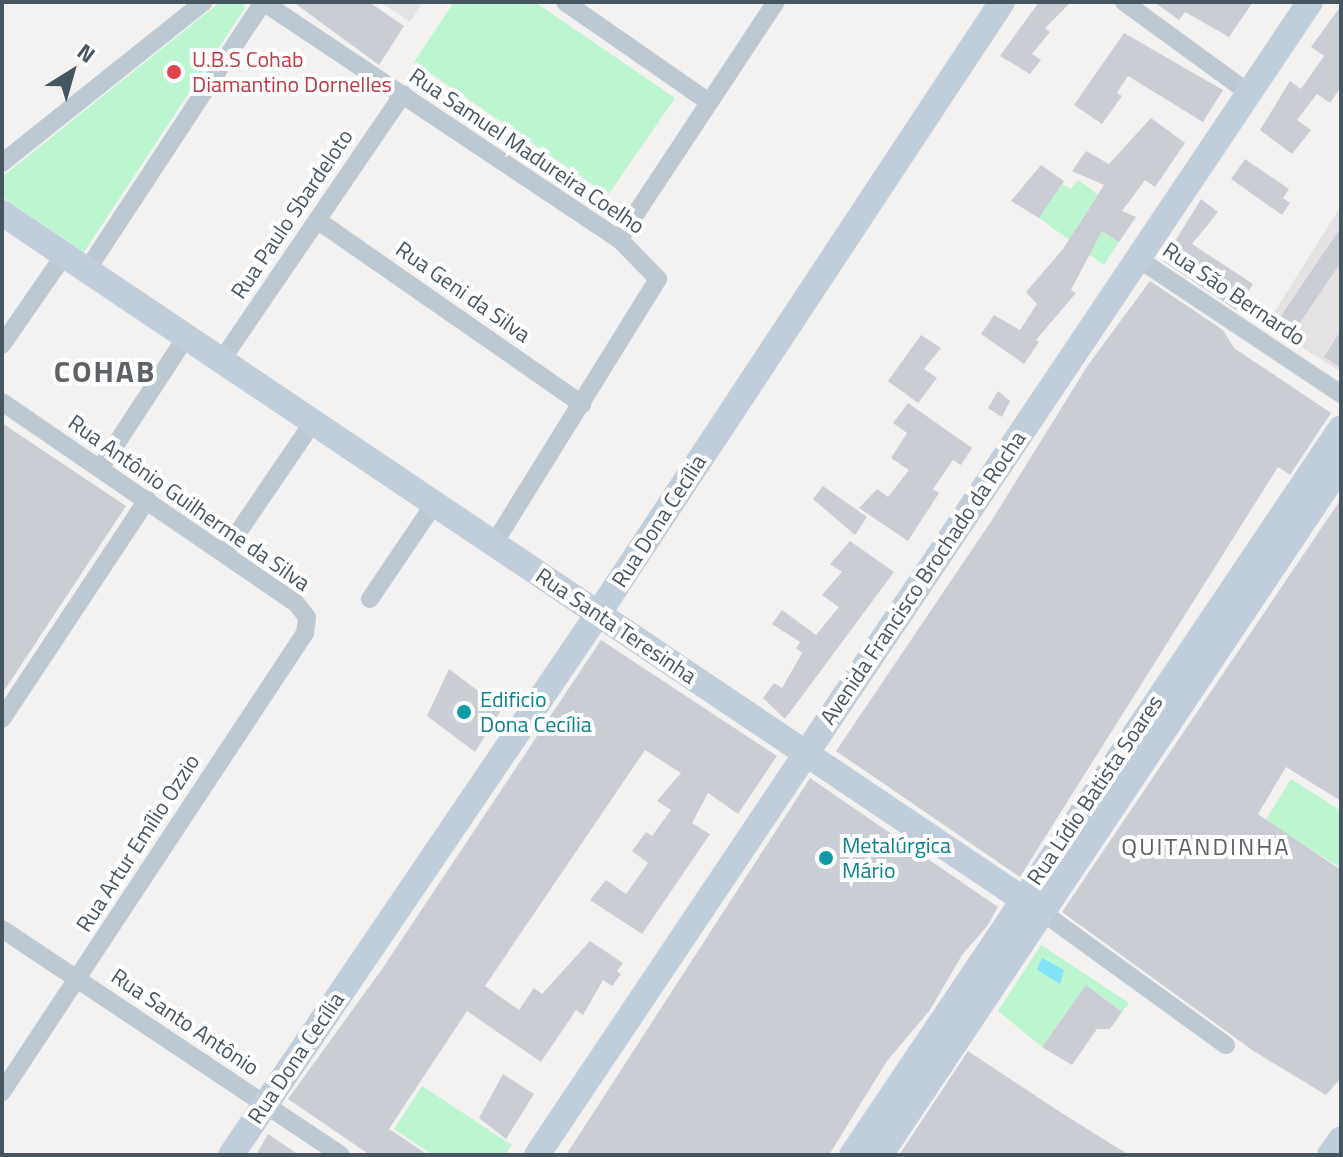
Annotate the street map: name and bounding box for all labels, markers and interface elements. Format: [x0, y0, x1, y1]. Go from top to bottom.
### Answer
north arrow [32, 32, 112, 112]
text: N [70, 35, 103, 71]
place label: U.B.S Cohab Diamantino Dornelles [192, 46, 392, 98]
marker: U.B.S Cohab Diamantino Dornelles [163, 61, 185, 83]
street label: Rua Samuel Madureira Coelho [405, 62, 649, 240]
street label: Rua Paulo Sbardeloto [225, 124, 359, 304]
street label: Rua Geni da Silva [391, 236, 535, 348]
street label: Rua São Bernardo [1158, 237, 1310, 351]
district label: COHAB [54, 353, 156, 389]
street label: Rua Antônio Guilherme da Silva [63, 409, 315, 597]
street label: Avenida Francisco Brochado da Rocha [815, 426, 1031, 730]
street label: Rua Dona Cecília [606, 450, 712, 592]
street label: Rua Santa Teresinha [531, 562, 701, 690]
place label: Edificio Dona Cecília [480, 686, 592, 738]
street label: Rua Lídio Batista Soares [1022, 690, 1168, 890]
marker: Edificio Dona Cecília [455, 703, 473, 721]
street label: Rua Artur Emílio Ozzio [71, 749, 205, 937]
place label: Metalúrgica Mário [842, 832, 951, 884]
district label: QUITANDINHA [1121, 833, 1291, 861]
marker: Metalúrgica Mário [817, 849, 835, 867]
street label: Rua Santo Antônio [106, 963, 264, 1081]
street label: Rua Dona Cecília [242, 987, 350, 1129]

